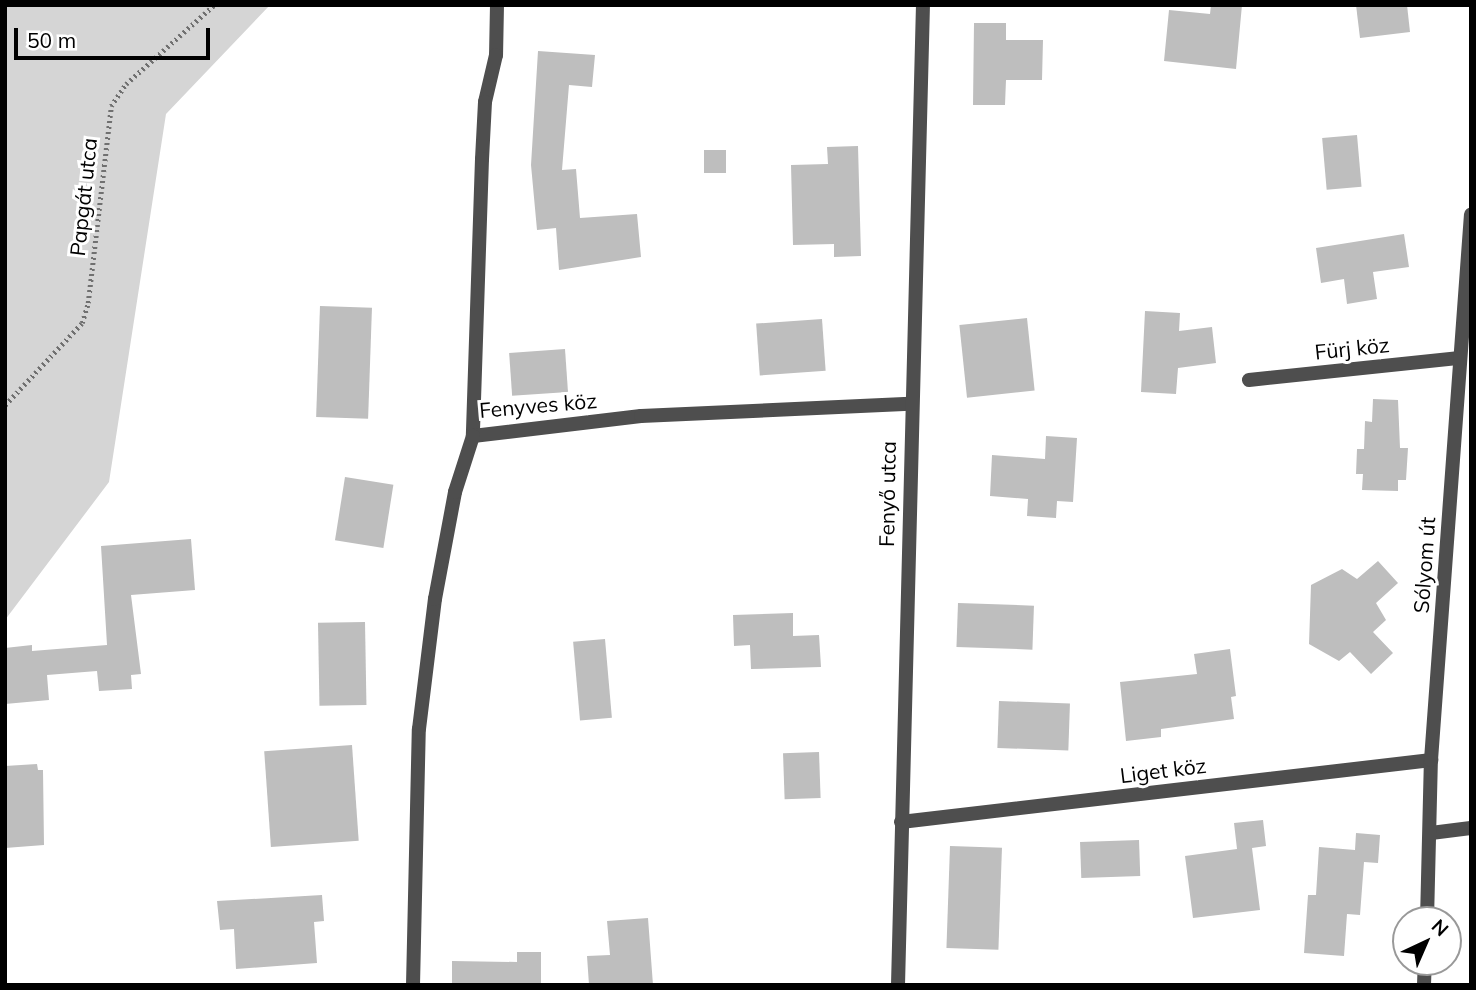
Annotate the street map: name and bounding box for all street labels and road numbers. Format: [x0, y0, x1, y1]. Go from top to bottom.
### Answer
street label: Papgát utca [64, 137, 102, 257]
street label: Fürj köz [1313, 332, 1391, 364]
street label: Fenyves köz [478, 387, 598, 423]
street label: Fenyő utca [873, 441, 901, 547]
street label: Sólyom út [1408, 516, 1440, 614]
street label: Liget köz [1118, 752, 1208, 788]

